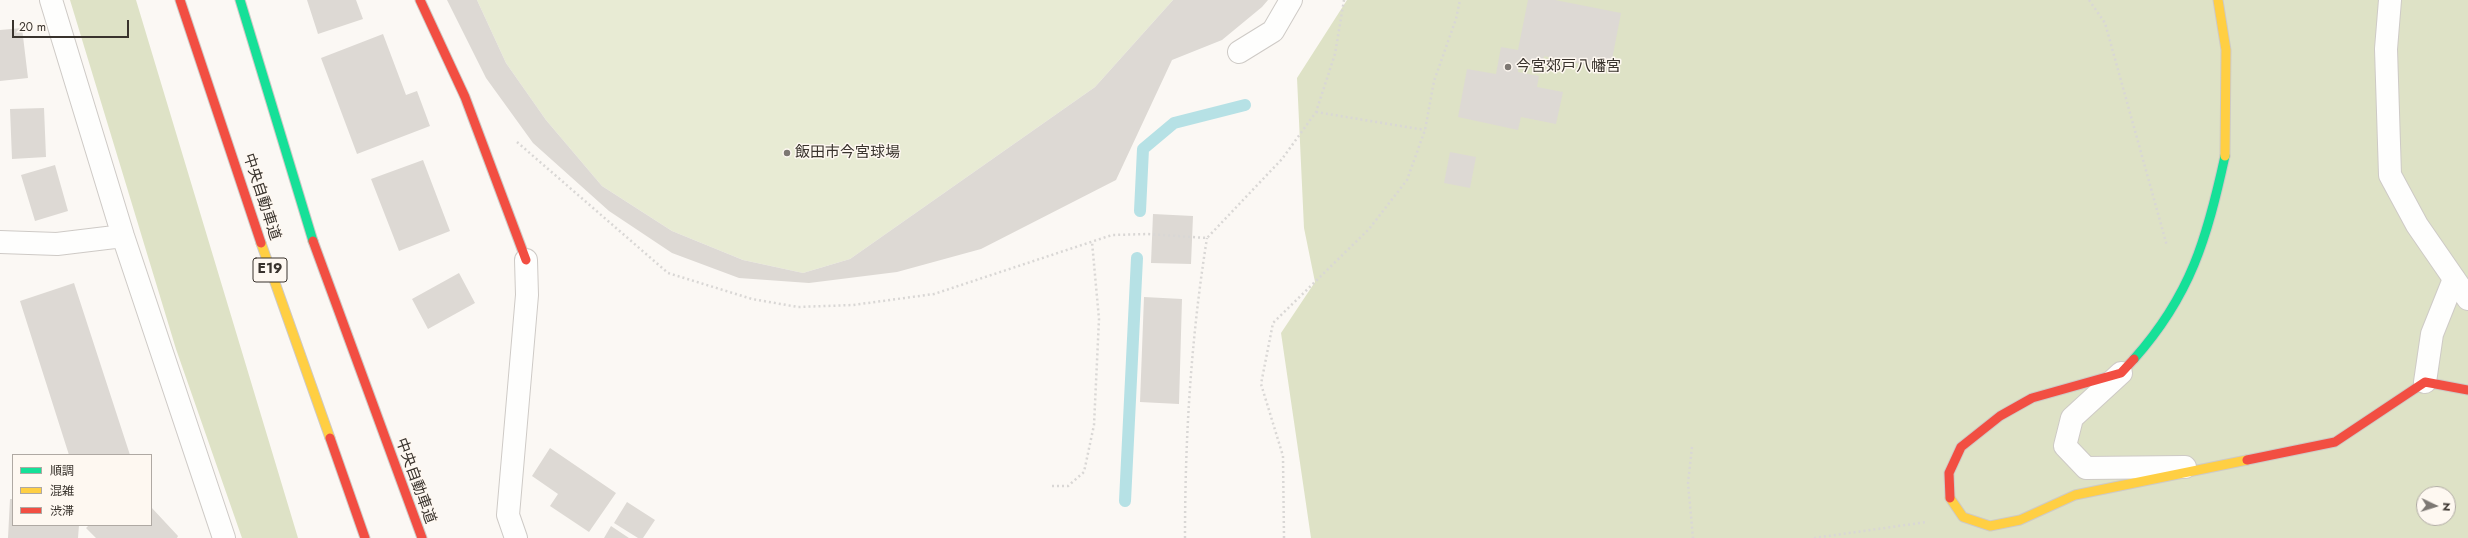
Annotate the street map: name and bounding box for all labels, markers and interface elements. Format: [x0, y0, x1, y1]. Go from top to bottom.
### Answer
scale bar [14, 12, 131, 38]
text: 20 m [19, 18, 46, 36]
place label: 今宮郊戸八幡宮 [1516, 58, 1621, 76]
marker: 今宮郊戸八幡宮 [1503, 62, 1513, 72]
place label: 飯田市今宮球場 [795, 144, 900, 162]
marker: 飯田市今宮球場 [782, 148, 792, 158]
street label: 中央自動車道 [239, 151, 283, 243]
road number: E19 [253, 258, 287, 282]
street label: 中央自動車道 [391, 436, 439, 526]
legend [12, 454, 152, 526]
text: 順調 [50, 462, 74, 480]
text: 混雑 [50, 482, 74, 500]
north arrow [2416, 486, 2456, 526]
text: 渋滞 [50, 502, 74, 520]
text: N [2439, 502, 2455, 512]

